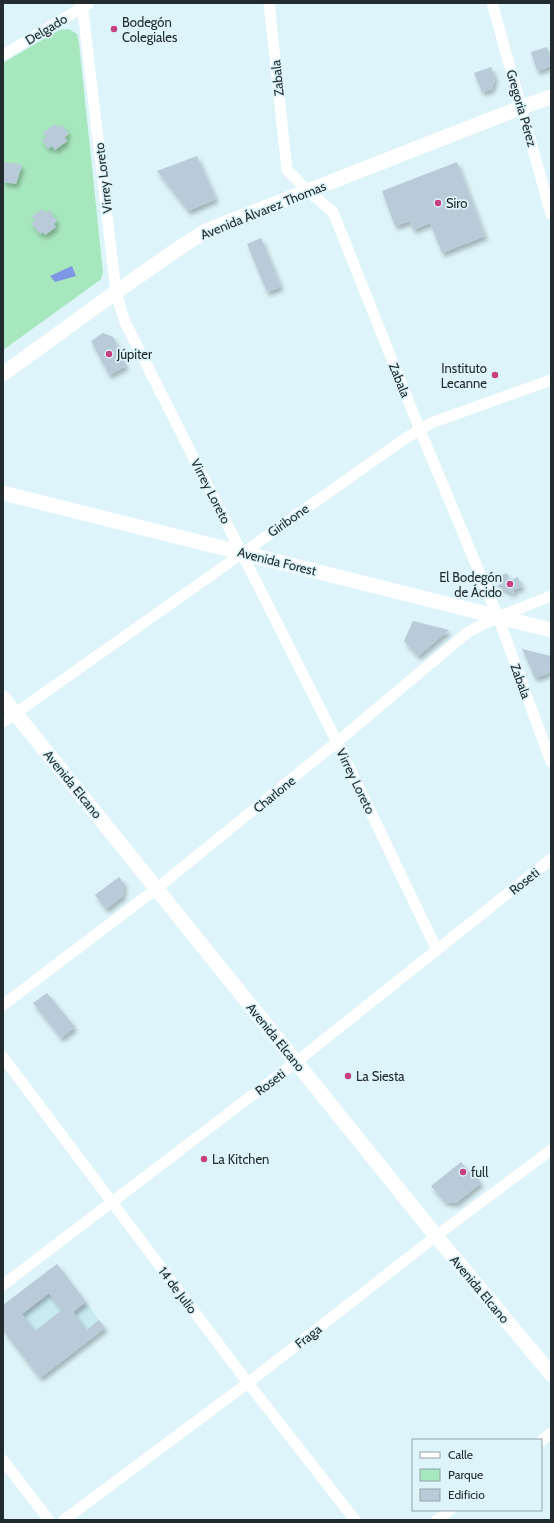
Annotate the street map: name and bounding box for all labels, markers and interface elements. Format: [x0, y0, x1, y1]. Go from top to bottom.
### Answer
street label: Delgado [22, 10, 70, 48]
place label: Bodegón Colegiales [122, 14, 178, 45]
marker: Bodegón Colegiales [109, 24, 119, 34]
street label: Zabala [267, 59, 287, 97]
street label: Gregoria Pérez [503, 68, 541, 148]
street label: Virrey Loreto [91, 142, 115, 214]
street label: Avenida Álvarez Thomas [197, 176, 329, 243]
place label: Siro [446, 195, 467, 211]
marker: Siro [433, 198, 443, 208]
place label: Júpiter [116, 346, 153, 362]
marker: Júpiter [104, 349, 114, 359]
street label: Zabala [386, 360, 414, 400]
place label: Instituto Lecanne [441, 360, 487, 391]
marker: Instituto Lecanne [490, 370, 500, 380]
street label: Virrey Loreto [188, 456, 234, 526]
street label: Giribone [264, 500, 312, 540]
street label: Avenida Forest [236, 543, 319, 579]
place label: El Bodegón de Ácido [439, 569, 502, 600]
marker: El Bodegón de Ácido [505, 579, 515, 589]
street label: Zabala [507, 661, 535, 701]
street label: Avenida Elcano [40, 746, 106, 822]
street label: Virrey Loreto [333, 746, 379, 816]
street label: Charlone [250, 772, 299, 816]
street label: Roseti [506, 864, 542, 898]
street label: Avenida Elcano [243, 999, 309, 1075]
street label: Roseti [252, 1065, 288, 1099]
place label: La Siesta [356, 1068, 405, 1084]
marker: La Siesta [343, 1071, 353, 1081]
place label: La Kitchen [212, 1151, 269, 1167]
marker: La Kitchen [199, 1154, 209, 1164]
place label: full [471, 1164, 488, 1180]
marker: full [458, 1167, 468, 1177]
street label: Avenida Elcano [447, 1252, 513, 1326]
street label: 14 de Julio [155, 1263, 201, 1317]
street label: Fraga [292, 1320, 325, 1351]
legend [412, 1439, 542, 1511]
text: Calle [448, 1447, 473, 1462]
text: Parque [448, 1467, 483, 1482]
text: Edificio [448, 1487, 485, 1502]

